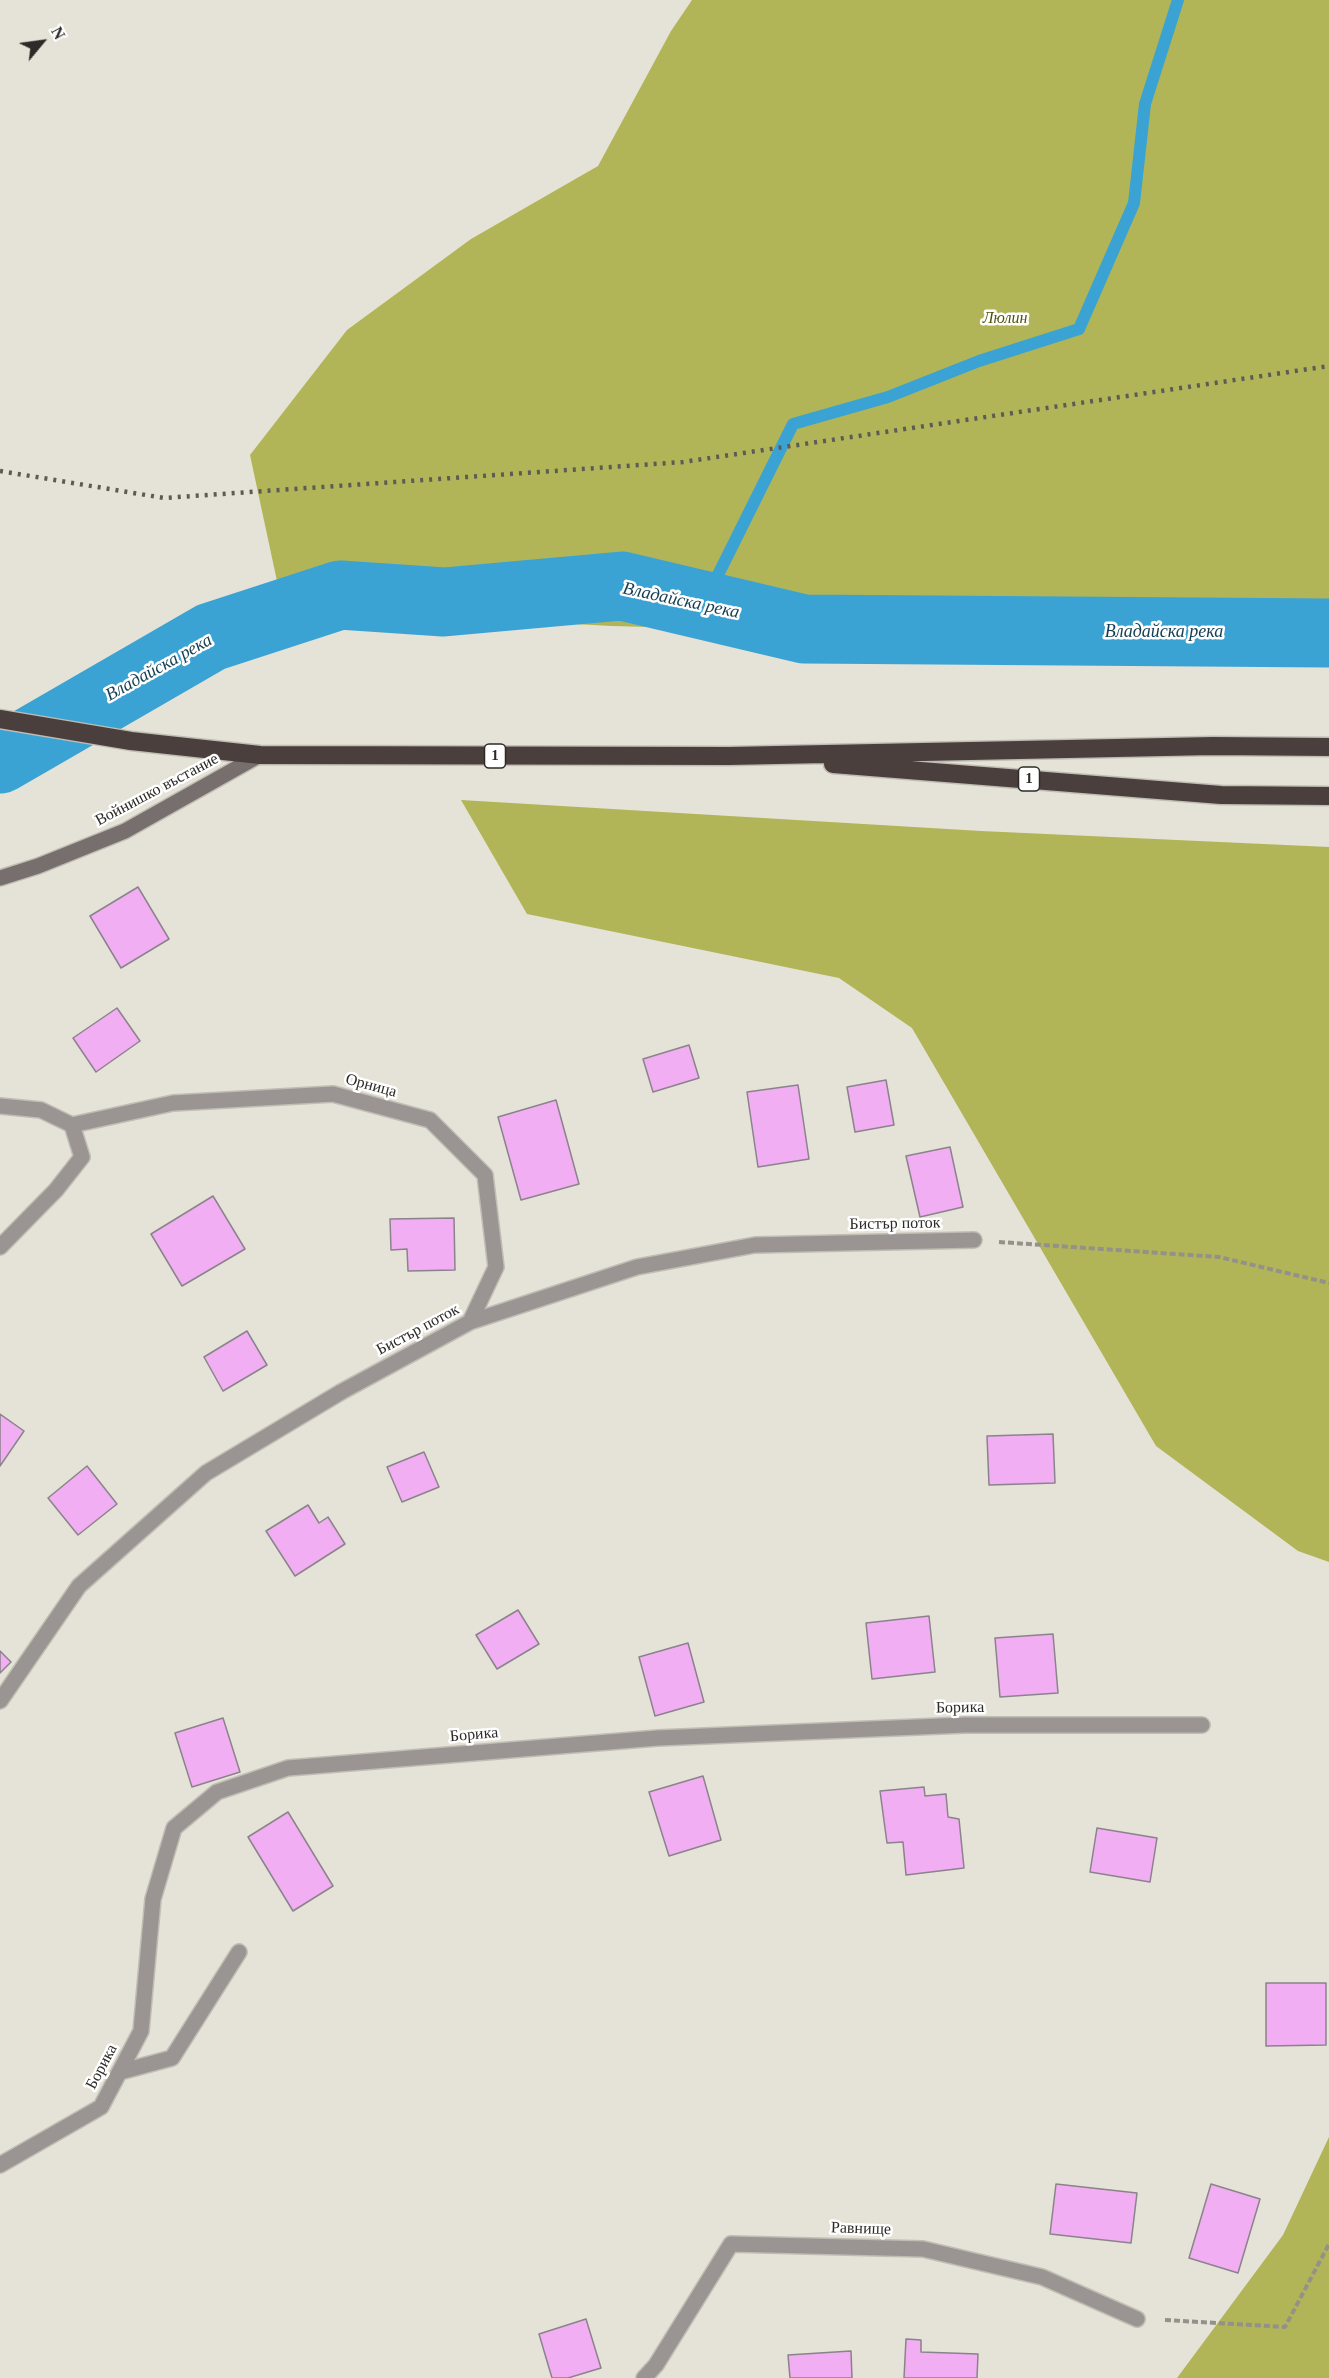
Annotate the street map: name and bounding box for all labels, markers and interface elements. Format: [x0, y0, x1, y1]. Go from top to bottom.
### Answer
north arrow [12, 12, 72, 72]
text: N [48, 24, 68, 42]
park label: Люлин [983, 309, 1027, 329]
water label: Владайска река [621, 578, 741, 624]
water label: Владайска река [1105, 621, 1223, 643]
water label: Владайска река [102, 630, 216, 706]
road number: 1 [484, 744, 506, 768]
street label: Войнишко въстание [92, 749, 222, 831]
road number: 1 [1018, 767, 1040, 791]
street label: Орница [343, 1070, 399, 1102]
street label: Бистър поток [849, 1214, 941, 1234]
street label: Бистър поток [373, 1300, 463, 1360]
street label: Борика [936, 1698, 984, 1718]
street label: Борика [449, 1723, 499, 1747]
street label: Борика [82, 2041, 122, 2093]
street label: Равнище [831, 2218, 891, 2240]

